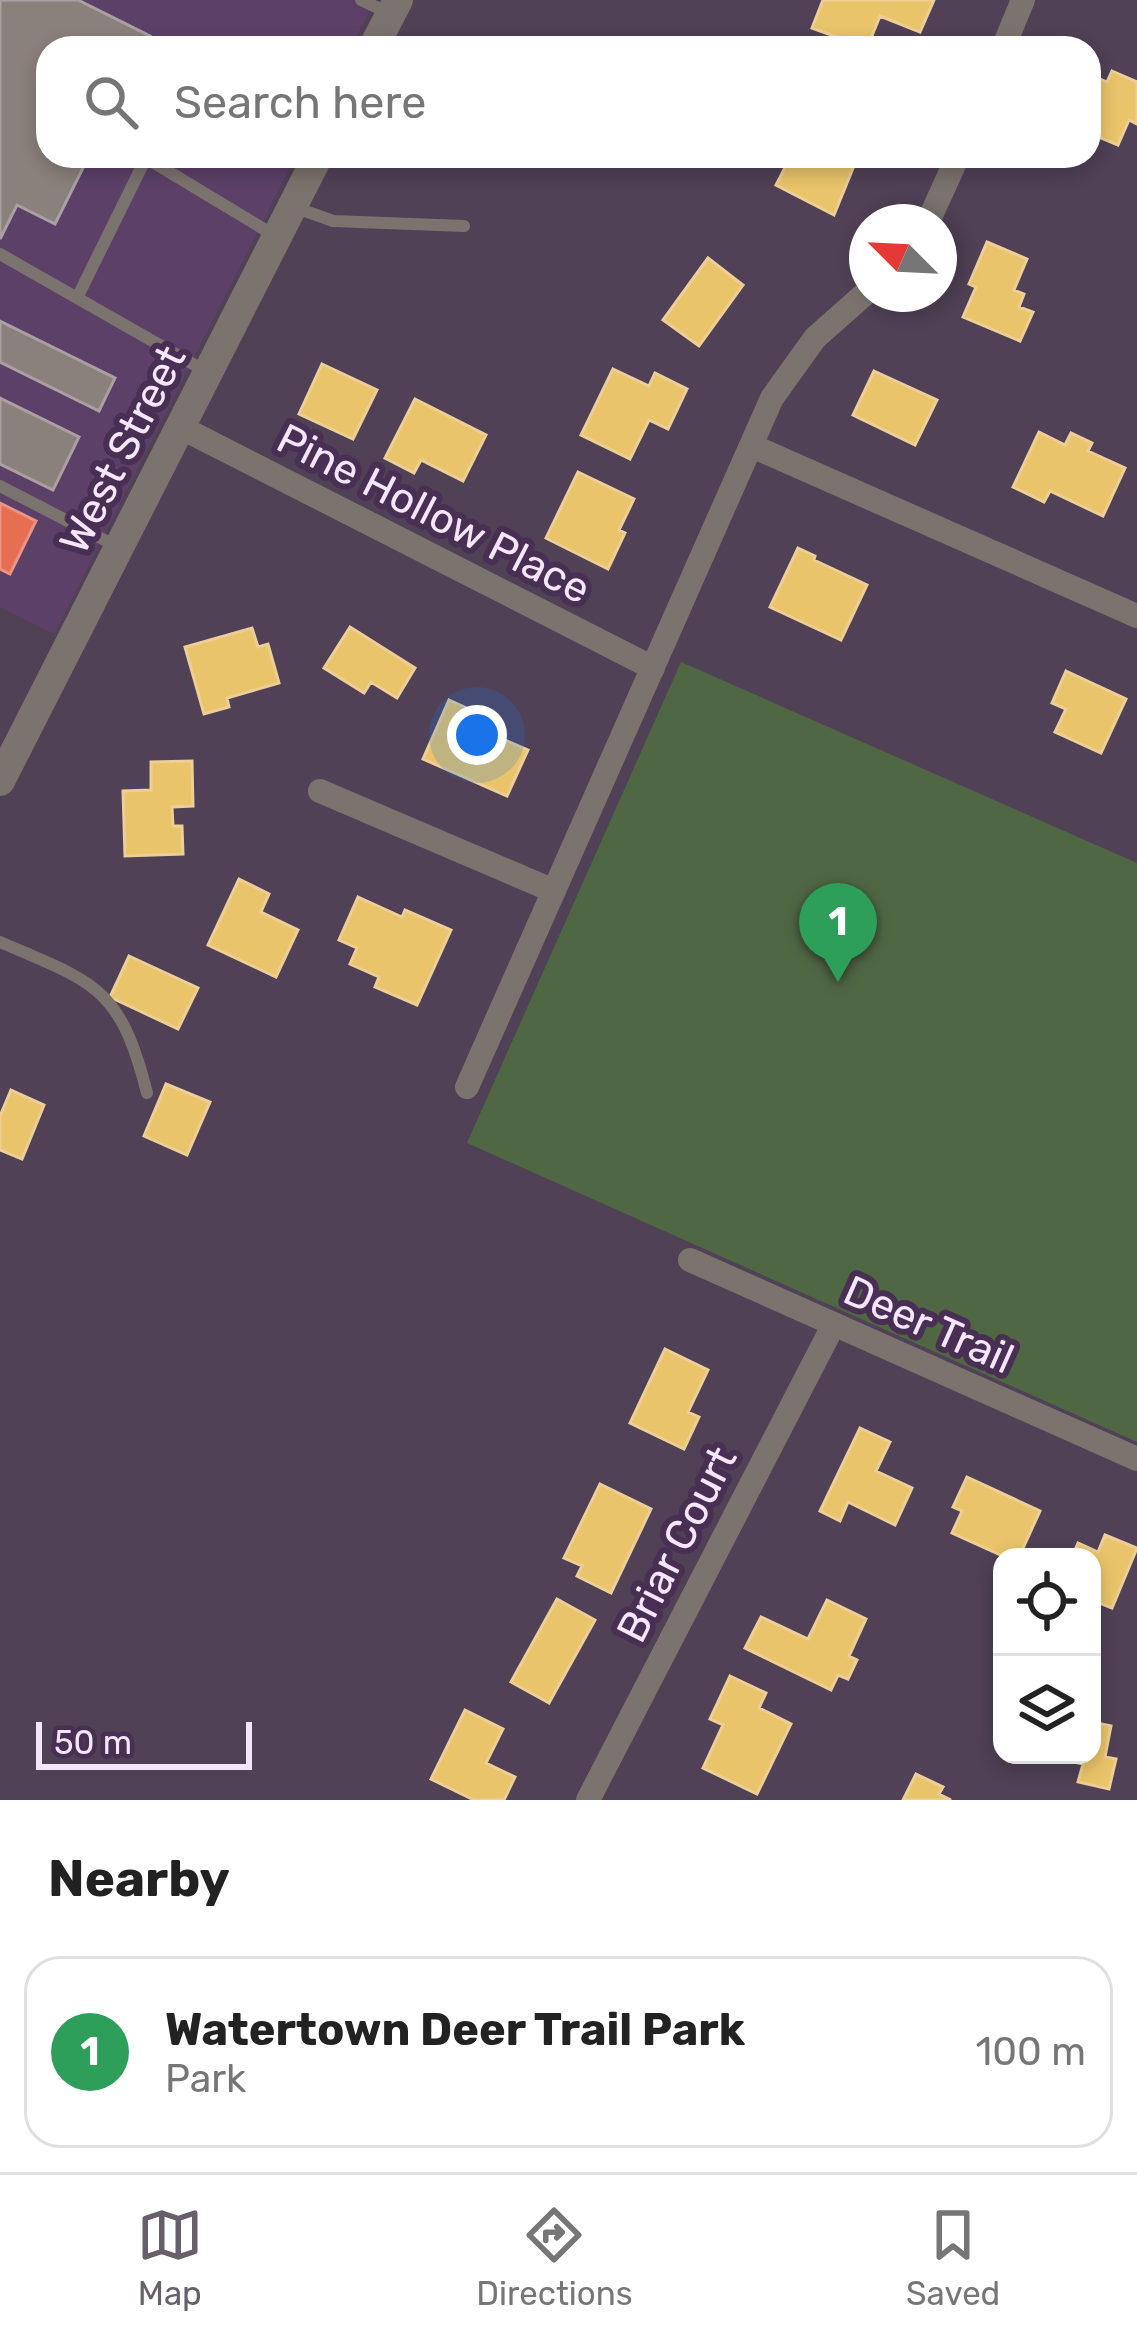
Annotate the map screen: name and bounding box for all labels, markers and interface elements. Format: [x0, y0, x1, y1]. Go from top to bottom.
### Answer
search box [36, 36, 1101, 168]
icon: search [78, 69, 144, 135]
text: Search here [174, 76, 426, 129]
north arrow [849, 204, 957, 312]
street label: West Street [49, 338, 196, 561]
street label: Pine Hollow Place [269, 413, 598, 614]
your location [447, 705, 507, 765]
pin: 1 [799, 883, 877, 982]
street label: Deer Trail [836, 1265, 1021, 1384]
street label: Briar Court [606, 1438, 747, 1650]
map controls [993, 1548, 1101, 1764]
button: locate [993, 1548, 1101, 1656]
button: layers [993, 1656, 1101, 1764]
scale bar [36, 1716, 252, 1769]
text: 50 m [54, 1723, 132, 1762]
text: Nearby [48, 1848, 230, 1909]
text: Watertown Deer Trail Park [165, 2003, 745, 2056]
text: 1 [80, 2029, 100, 2075]
text: 100 m [976, 2029, 1086, 2075]
text: Park [165, 2056, 246, 2102]
tab: Map [137, 2202, 203, 2313]
tab: Directions [476, 2202, 633, 2313]
tab: Saved [906, 2202, 1000, 2313]

